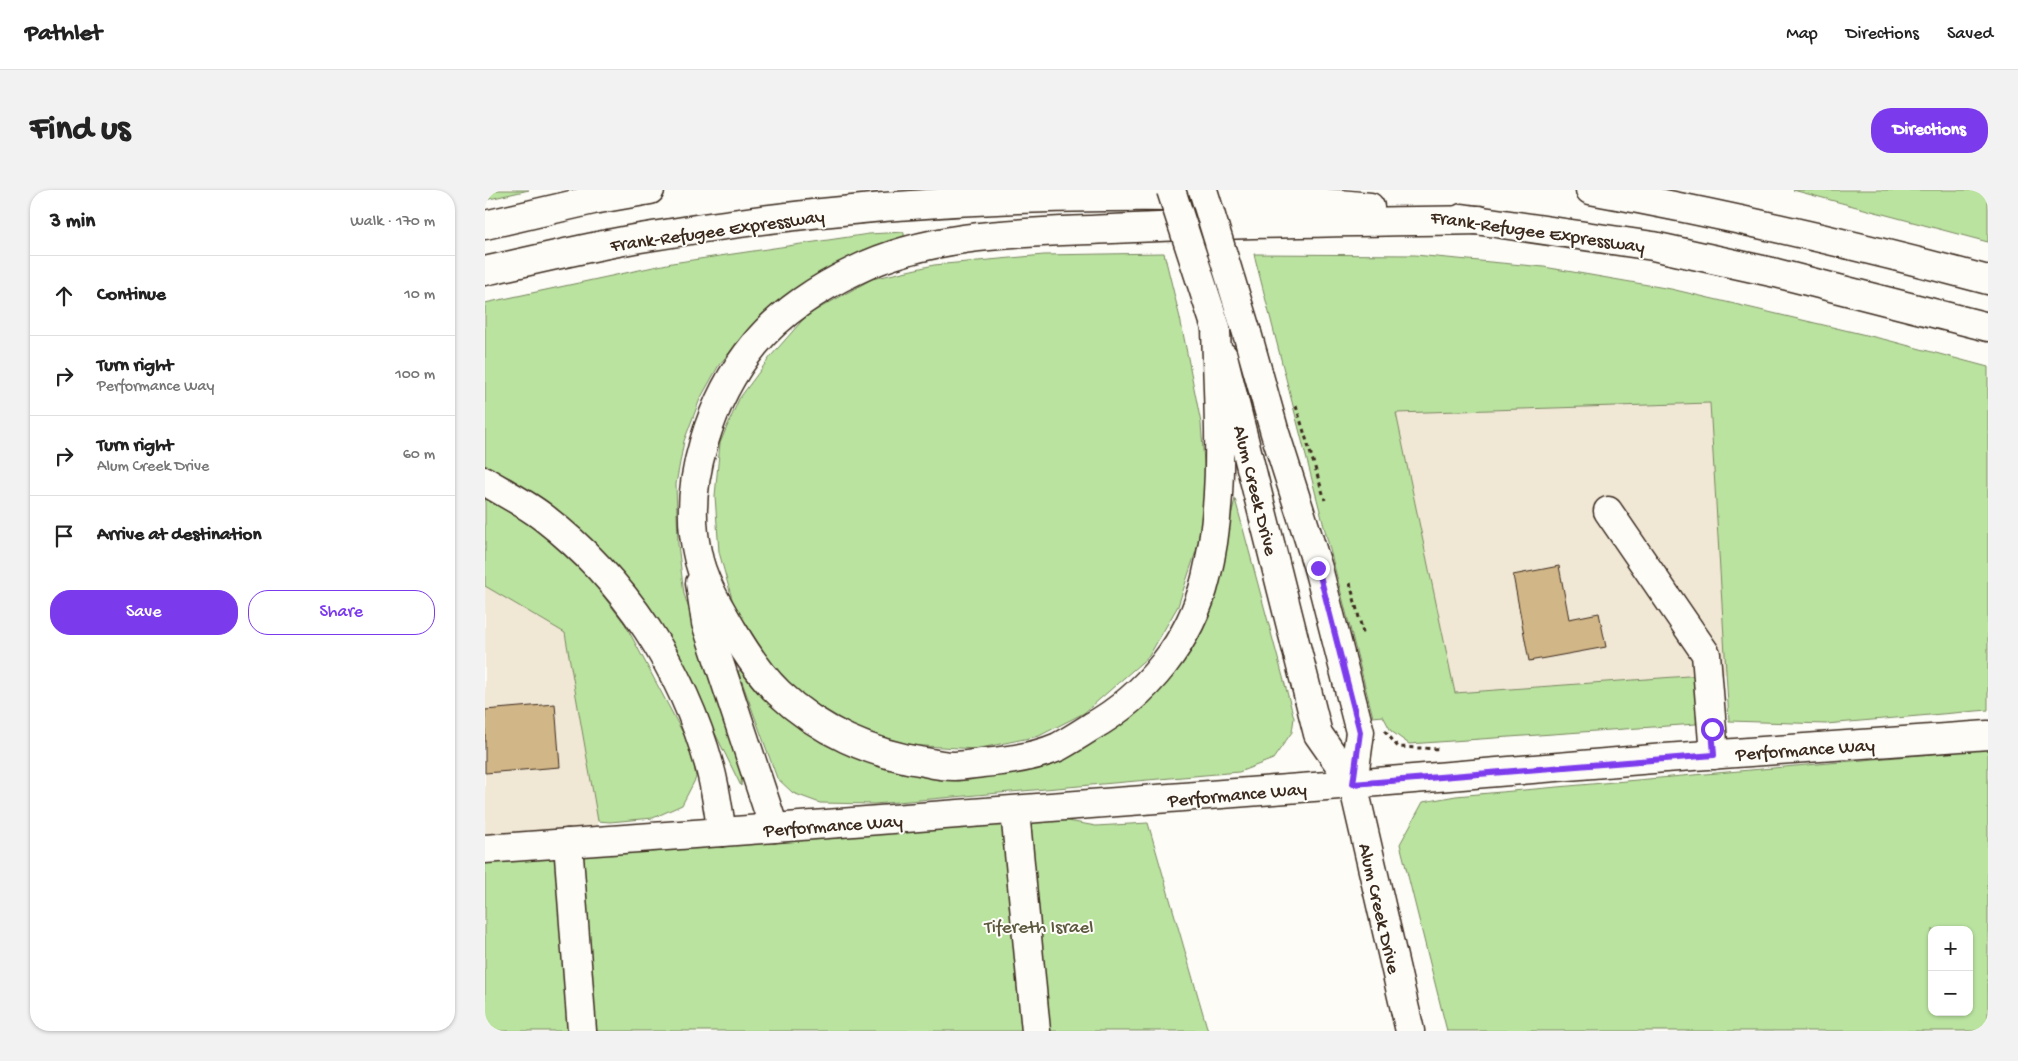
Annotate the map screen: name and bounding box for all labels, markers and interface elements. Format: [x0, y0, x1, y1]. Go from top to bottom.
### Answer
text: Pathlet [25, 20, 102, 49]
text: Map [1786, 24, 1818, 45]
text: Directions [1846, 24, 1919, 45]
text: Saved [1947, 24, 1993, 45]
button: Directions [1871, 108, 1988, 153]
text: Find us [30, 110, 130, 151]
street label: Frank-Refugee Expressway [608, 206, 827, 259]
street label: Frank-Refugee Expressway [1428, 207, 1647, 260]
text: 3 min [50, 210, 95, 235]
text: Walk · 170 m [350, 213, 435, 232]
icon: ahead [50, 282, 78, 310]
text: Continue [97, 284, 166, 307]
text: 10 m [404, 286, 435, 305]
text: Turn right [97, 355, 173, 378]
icon: right [50, 362, 78, 390]
text: 100 m [395, 366, 435, 385]
text: Performance Way [97, 378, 214, 397]
street label: Alum Creek Drive [1226, 423, 1281, 558]
text: Turn right [97, 435, 173, 458]
icon: right [50, 442, 78, 470]
text: 60 m [403, 446, 435, 465]
text: Alum Creek Drive [97, 458, 209, 477]
icon: arrive [50, 522, 78, 550]
text: Arrive at destination [97, 524, 261, 547]
route end [1307, 557, 1330, 580]
button: Save [50, 590, 238, 635]
button: Share [248, 590, 435, 635]
route start [1701, 718, 1724, 741]
street label: Performance Way [1734, 735, 1876, 768]
street label: Performance Way [1166, 779, 1308, 814]
street label: Performance Way [762, 811, 904, 844]
street label: Alum Creek Drive [1351, 841, 1404, 977]
park label: Tifereth Israel [984, 917, 1093, 940]
map controls [1928, 926, 1973, 1016]
button: + [1928, 926, 1973, 971]
button: − [1928, 971, 1973, 1016]

